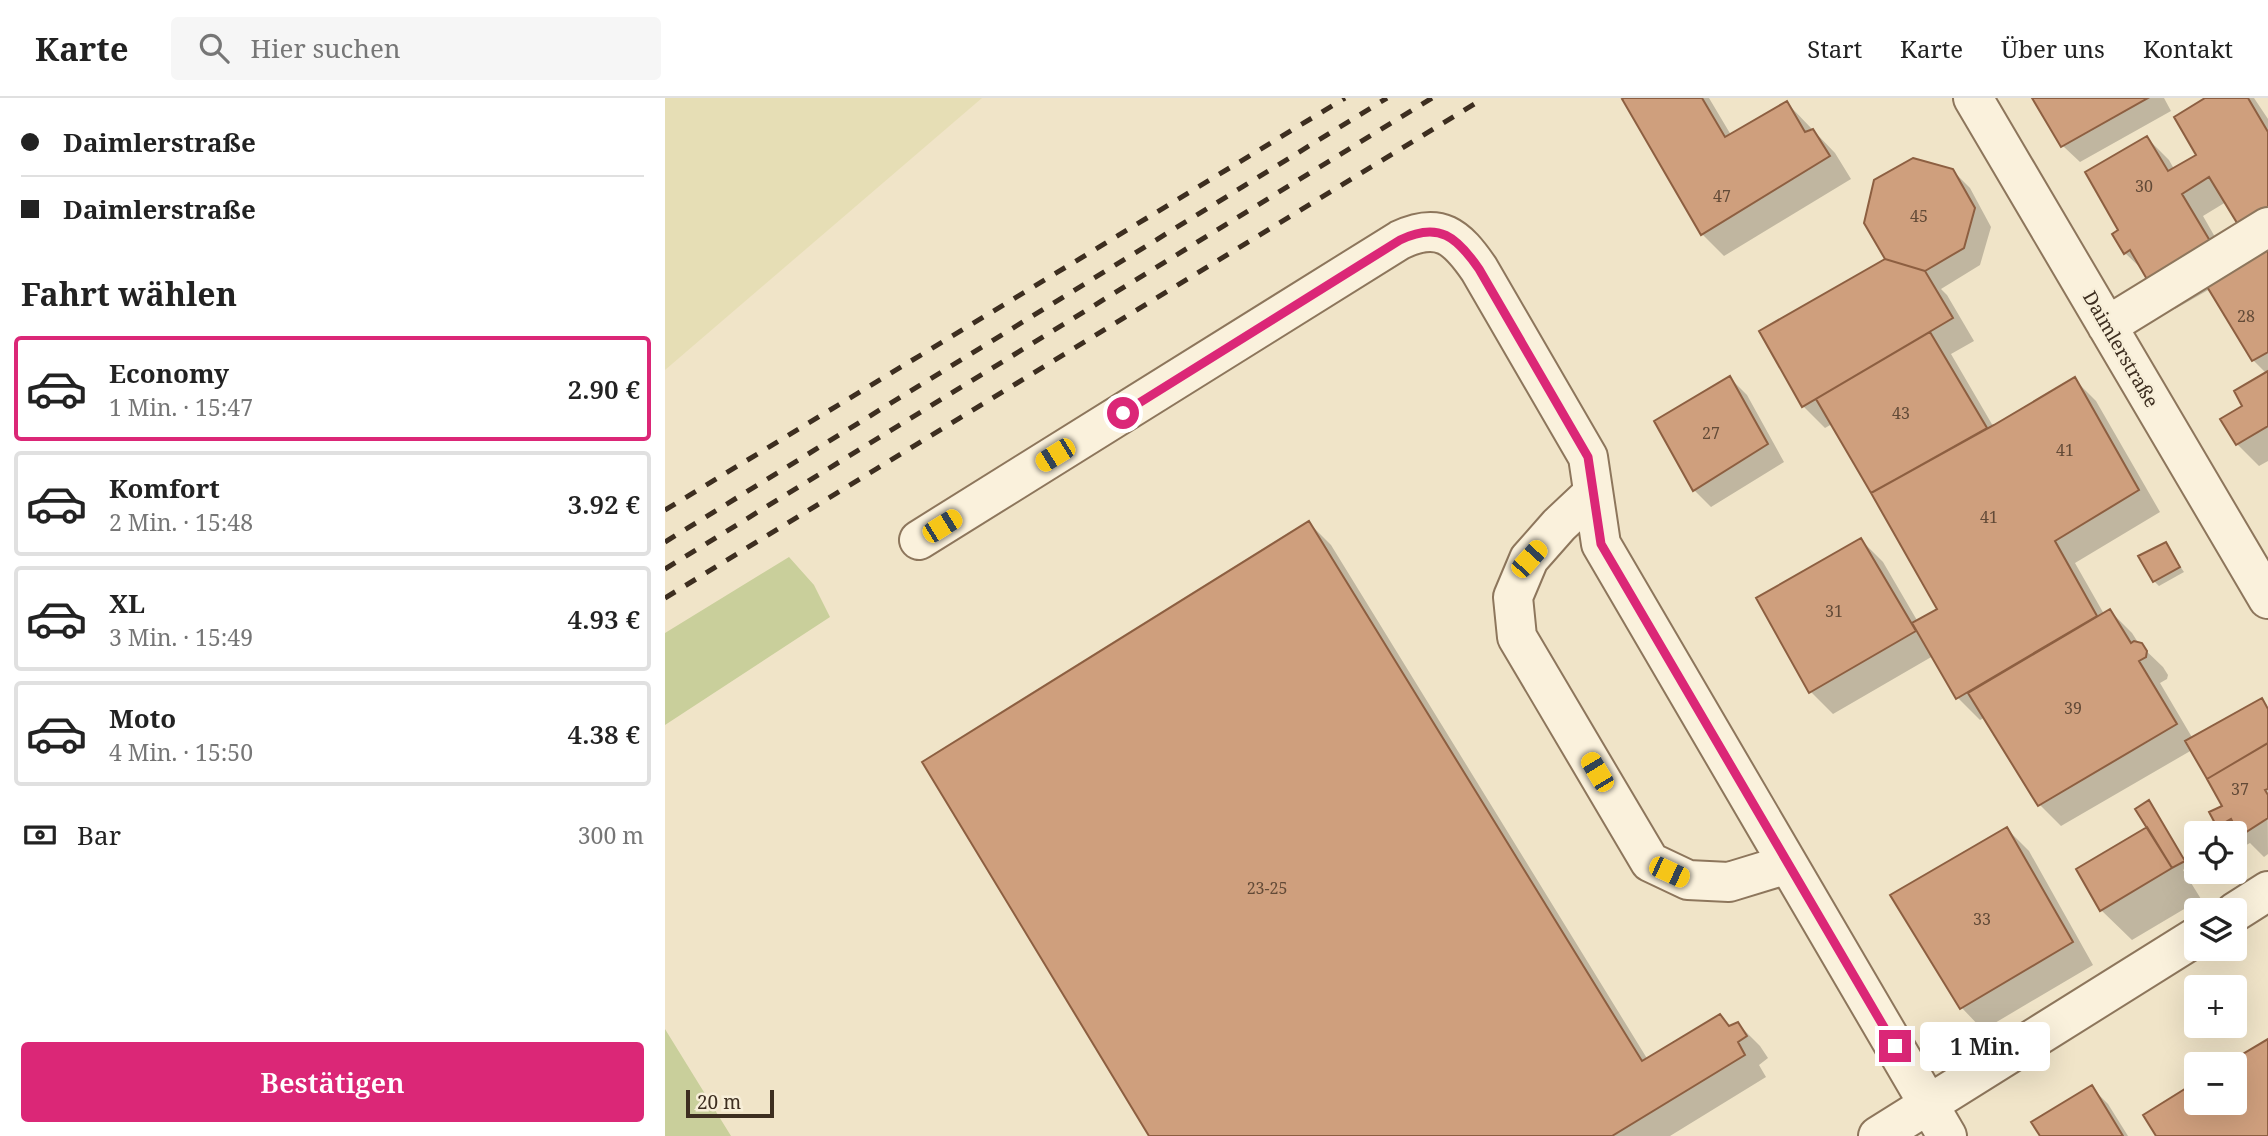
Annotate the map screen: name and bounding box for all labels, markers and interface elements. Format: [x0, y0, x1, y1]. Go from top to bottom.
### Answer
search box [171, 17, 661, 80]
text: Karte [35, 26, 129, 71]
icon: search [195, 29, 233, 67]
text: Hier suchen [251, 30, 401, 66]
text: Start [1807, 32, 1862, 65]
text: Karte [1900, 32, 1963, 65]
text: Über uns [2001, 32, 2105, 65]
text: Kontakt [2143, 32, 2233, 65]
text: Daimlerstraße [63, 124, 256, 160]
house number: 30 [2135, 175, 2153, 197]
house number: 47 [1713, 185, 1731, 207]
text: Daimlerstraße [63, 191, 256, 227]
house number: 45 [1910, 205, 1928, 227]
text: Fahrt wählen [21, 272, 237, 315]
street label: Daimlerstraße [2077, 286, 2165, 412]
house number: 28 [2237, 305, 2255, 327]
text: Economy [109, 355, 229, 391]
icon: car [25, 357, 88, 420]
text: 2.90 € [568, 371, 640, 407]
text: 1 Min. · 15:47 [109, 391, 253, 423]
route start [1107, 397, 1139, 429]
house number: 43 [1892, 402, 1910, 424]
house number: 27 [1702, 422, 1720, 444]
car [1032, 435, 1079, 475]
house number: 41 [2056, 439, 2074, 461]
text: Komfort [109, 470, 220, 506]
icon: car [25, 472, 88, 535]
text: 3.92 € [568, 486, 640, 522]
text: 2 Min. · 15:48 [109, 506, 253, 538]
car [919, 506, 966, 546]
house number: 41 [1980, 506, 1998, 528]
car [1508, 536, 1551, 582]
text: XL [109, 585, 145, 621]
icon: car [25, 587, 88, 650]
house number: 31 [1825, 600, 1843, 622]
text: 4.93 € [568, 601, 640, 637]
text: 3 Min. · 15:49 [109, 621, 253, 653]
house number: 39 [2064, 697, 2082, 719]
text: Moto [109, 700, 176, 736]
icon: car [25, 702, 88, 765]
text: 4.38 € [568, 716, 640, 752]
text: 4 Min. · 15:50 [109, 736, 253, 768]
car [1578, 749, 1617, 795]
house number: 37 [2231, 778, 2249, 800]
icon: cash [21, 816, 59, 854]
text: Bar [77, 817, 121, 853]
text: 300 m [578, 819, 644, 851]
map controls [2184, 821, 2247, 1115]
button: locate [2184, 821, 2247, 884]
car [1646, 854, 1693, 890]
house number: 23-25 [1247, 877, 1287, 899]
button: layers [2184, 898, 2247, 961]
house number: 33 [1973, 908, 1991, 930]
button: + [2184, 975, 2247, 1038]
callout: 1 Min. [1919, 1021, 2049, 1070]
route end [1879, 1030, 1911, 1062]
text: 1 Min. [1950, 1030, 2020, 1062]
button: Bestätigen [21, 1042, 644, 1122]
button: − [2184, 1052, 2247, 1115]
scale bar [686, 1087, 773, 1119]
text: 20 m [697, 1089, 741, 1115]

